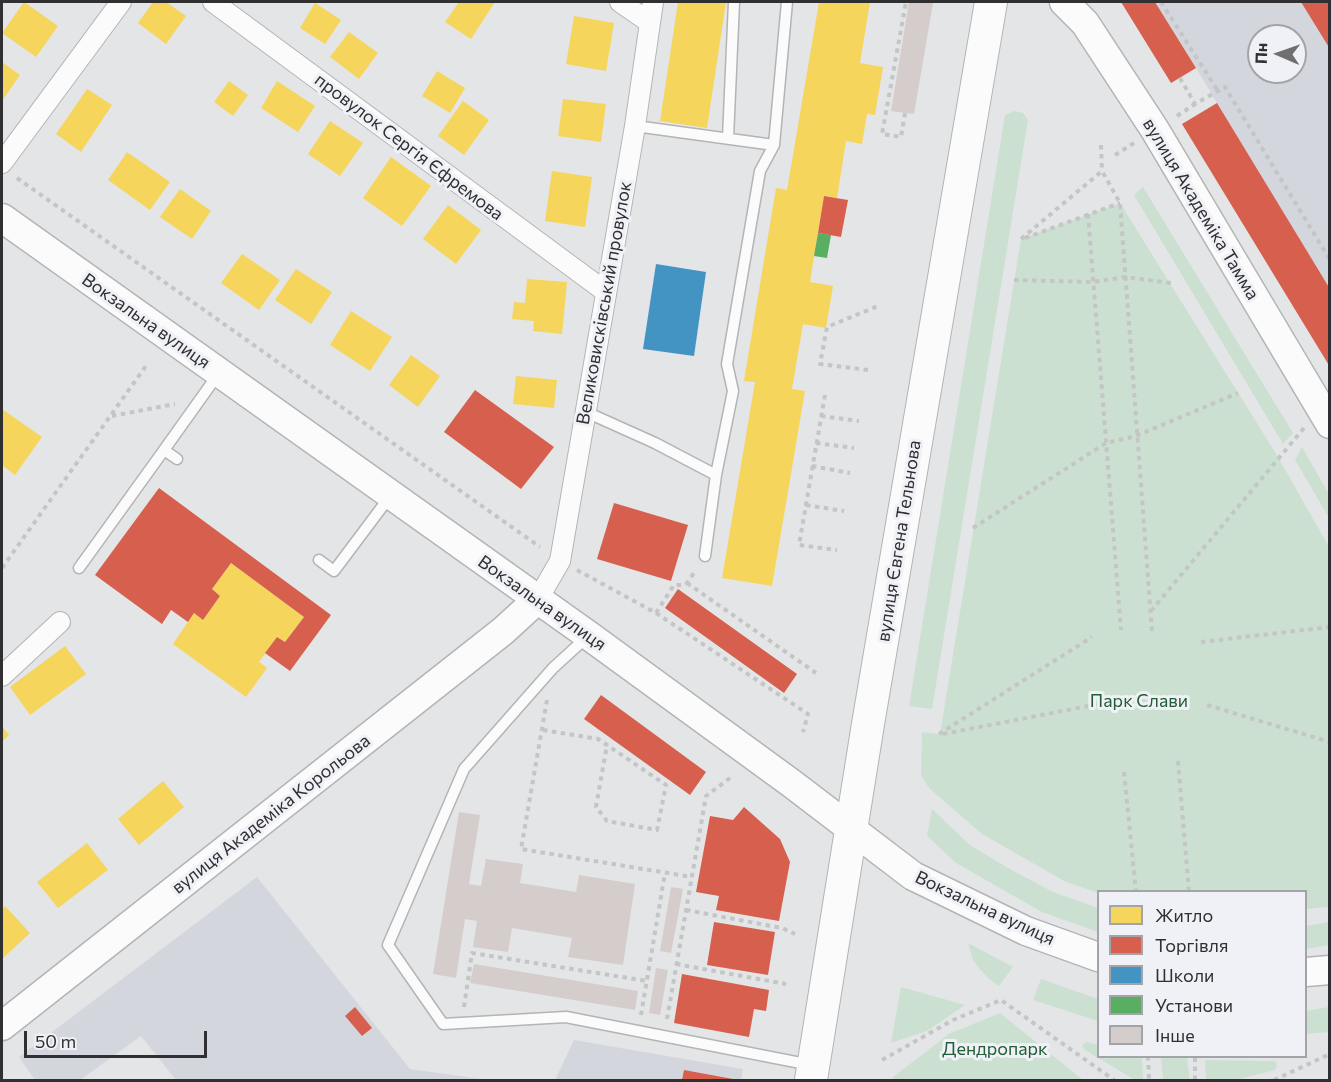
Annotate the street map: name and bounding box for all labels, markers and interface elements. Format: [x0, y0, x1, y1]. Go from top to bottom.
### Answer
north arrow [1247, 24, 1307, 84]
text: Пн [1251, 43, 1270, 64]
street label: провулок Сергія Єфремова [310, 69, 508, 225]
street label: вулиця Академіка Тамма [1138, 114, 1264, 304]
street label: Великовисківський провулок [572, 180, 636, 426]
street label: Вокзальна вулиця [78, 269, 214, 373]
street label: вулиця Євгена Тельнова [872, 439, 926, 643]
street label: Вокзальна вулиця [474, 551, 610, 655]
park label: Парк Слави [1090, 690, 1188, 712]
street label: вулиця Академіка Корольова [167, 730, 375, 898]
street label: Вокзальна вулиця [912, 866, 1058, 950]
legend [1097, 890, 1307, 1058]
text: Житло [1155, 904, 1213, 926]
text: Торгівля [1155, 934, 1228, 956]
text: Школи [1155, 964, 1214, 986]
text: Установи [1155, 994, 1233, 1016]
scale bar [27, 1019, 210, 1057]
text: Інше [1155, 1024, 1195, 1046]
text: 50 m [35, 1030, 76, 1052]
park label: Дендропарк [942, 1038, 1048, 1060]

